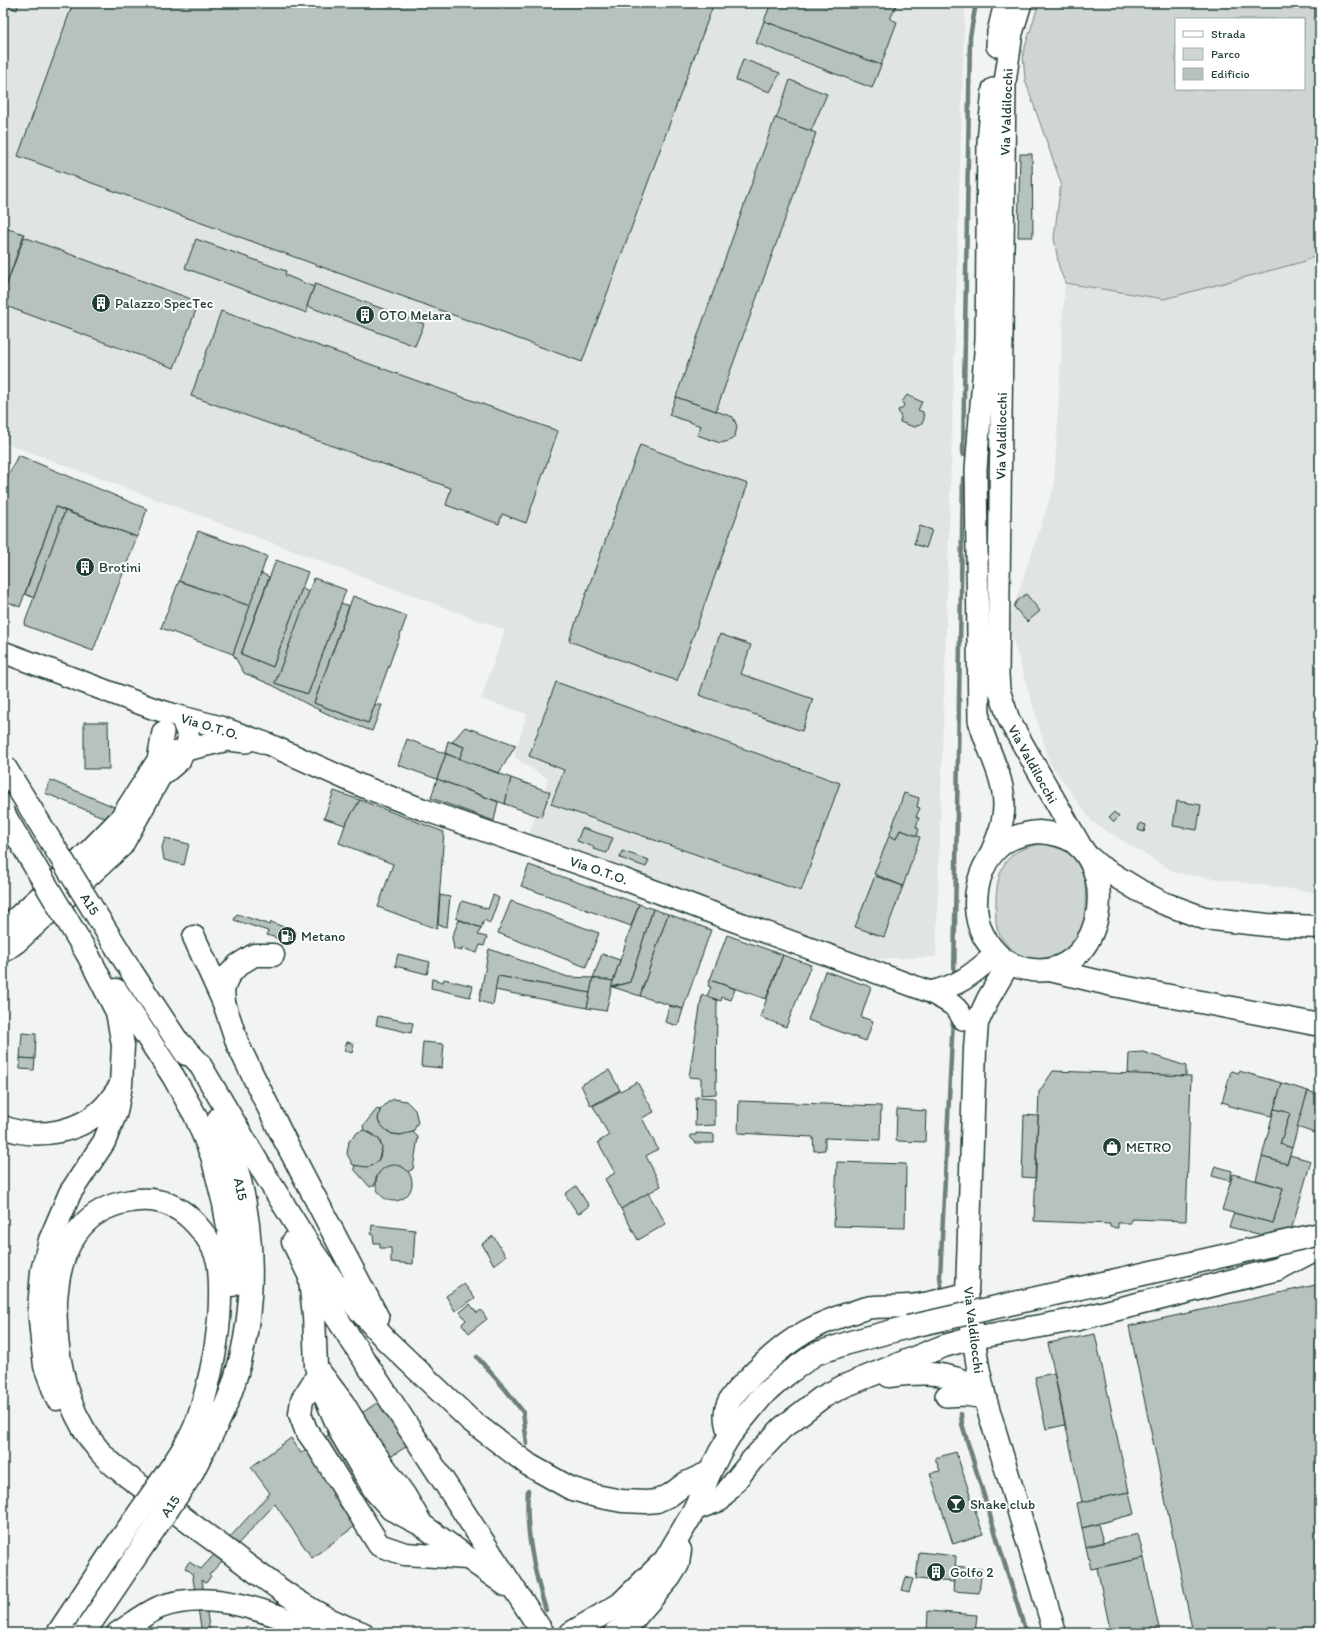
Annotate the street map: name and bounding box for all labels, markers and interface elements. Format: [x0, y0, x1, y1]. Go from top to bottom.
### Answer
legend [1175, 18, 1305, 90]
text: Strada [1211, 27, 1246, 41]
text: Parco [1211, 47, 1240, 61]
text: Edificio [1211, 67, 1250, 81]
street label: Via Valdilocchi [996, 68, 1017, 156]
building icon: Palazzo SpecTec [90, 292, 112, 314]
place label: Palazzo SpecTec [115, 295, 214, 312]
building icon: OTO Melara [354, 304, 376, 326]
place label: OTO Melara [379, 307, 452, 324]
street label: Via Valdilocchi [992, 392, 1011, 480]
building icon: Brotini [74, 556, 96, 578]
place label: Brotini [99, 559, 141, 576]
street label: Via O.T.O. [179, 710, 241, 743]
street label: Via Valdilocchi [1004, 722, 1061, 807]
street label: Via O.T.O. [568, 853, 630, 888]
street label: A15 [76, 890, 103, 918]
fuel station icon: Metano [276, 925, 298, 947]
place label: Metano [301, 928, 345, 945]
shop icon: METRO [1101, 1136, 1123, 1158]
place label: METRO [1126, 1139, 1171, 1156]
street label: A15 [230, 1176, 251, 1202]
street label: Via Valdilocchi [960, 1286, 987, 1374]
street label: A15 [157, 1492, 184, 1520]
bar icon: Shake club [945, 1493, 967, 1515]
place label: Shake club [970, 1496, 1035, 1513]
building icon: Golfo 2 [925, 1561, 947, 1583]
place label: Golfo 2 [950, 1564, 994, 1581]

